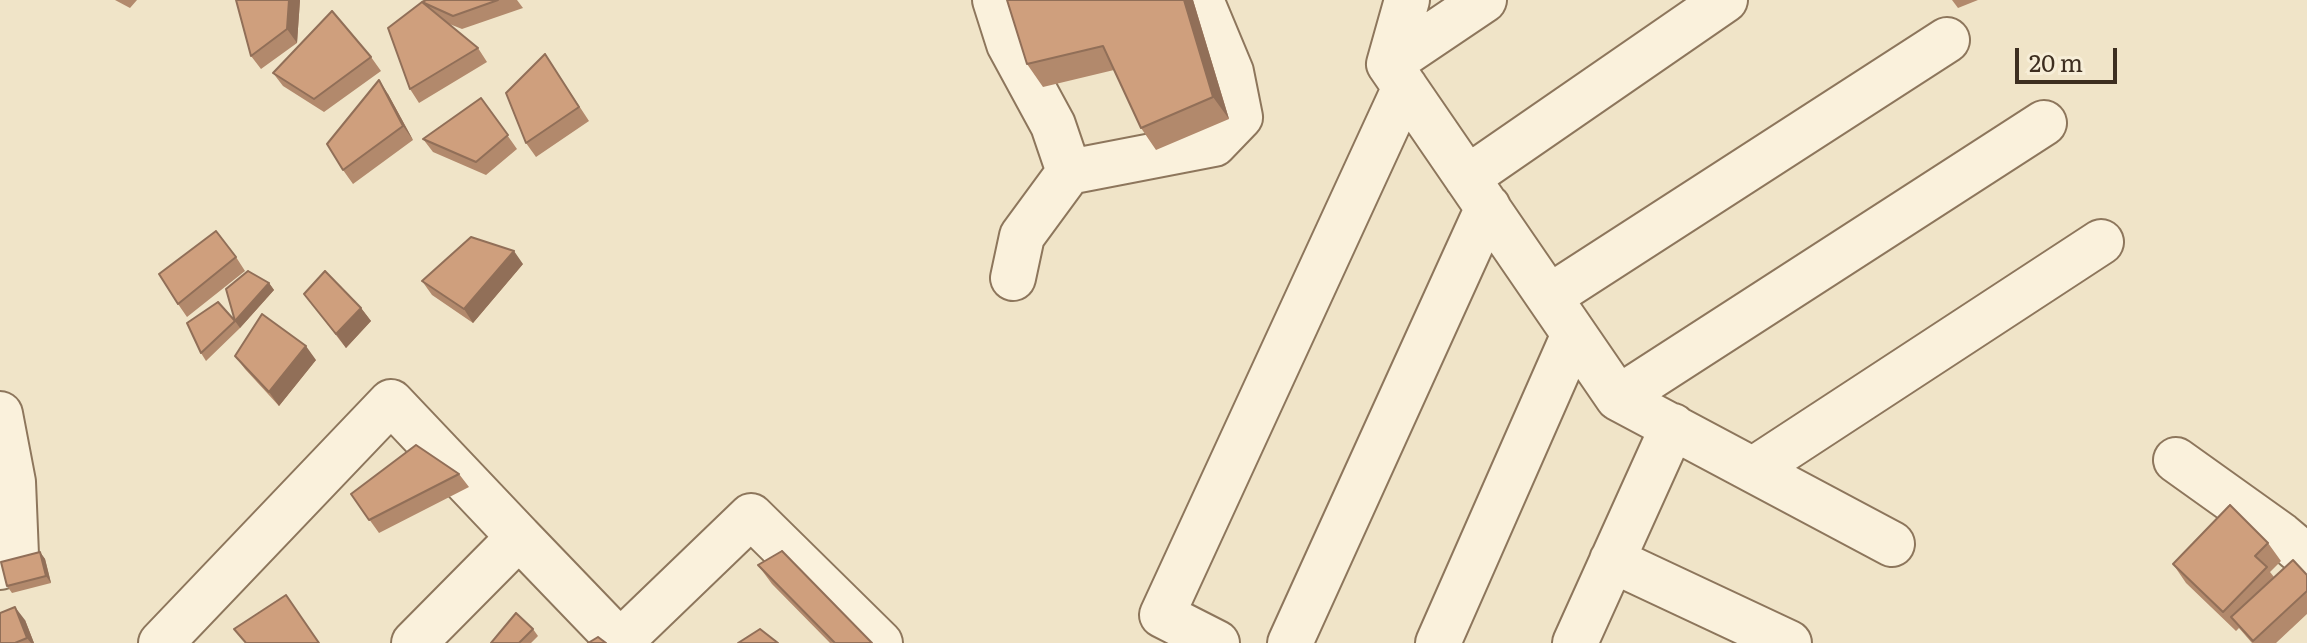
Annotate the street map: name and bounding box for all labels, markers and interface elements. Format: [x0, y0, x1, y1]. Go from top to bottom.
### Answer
scale bar [2019, 32, 2121, 82]
text: 20 m [2029, 44, 2083, 79]

